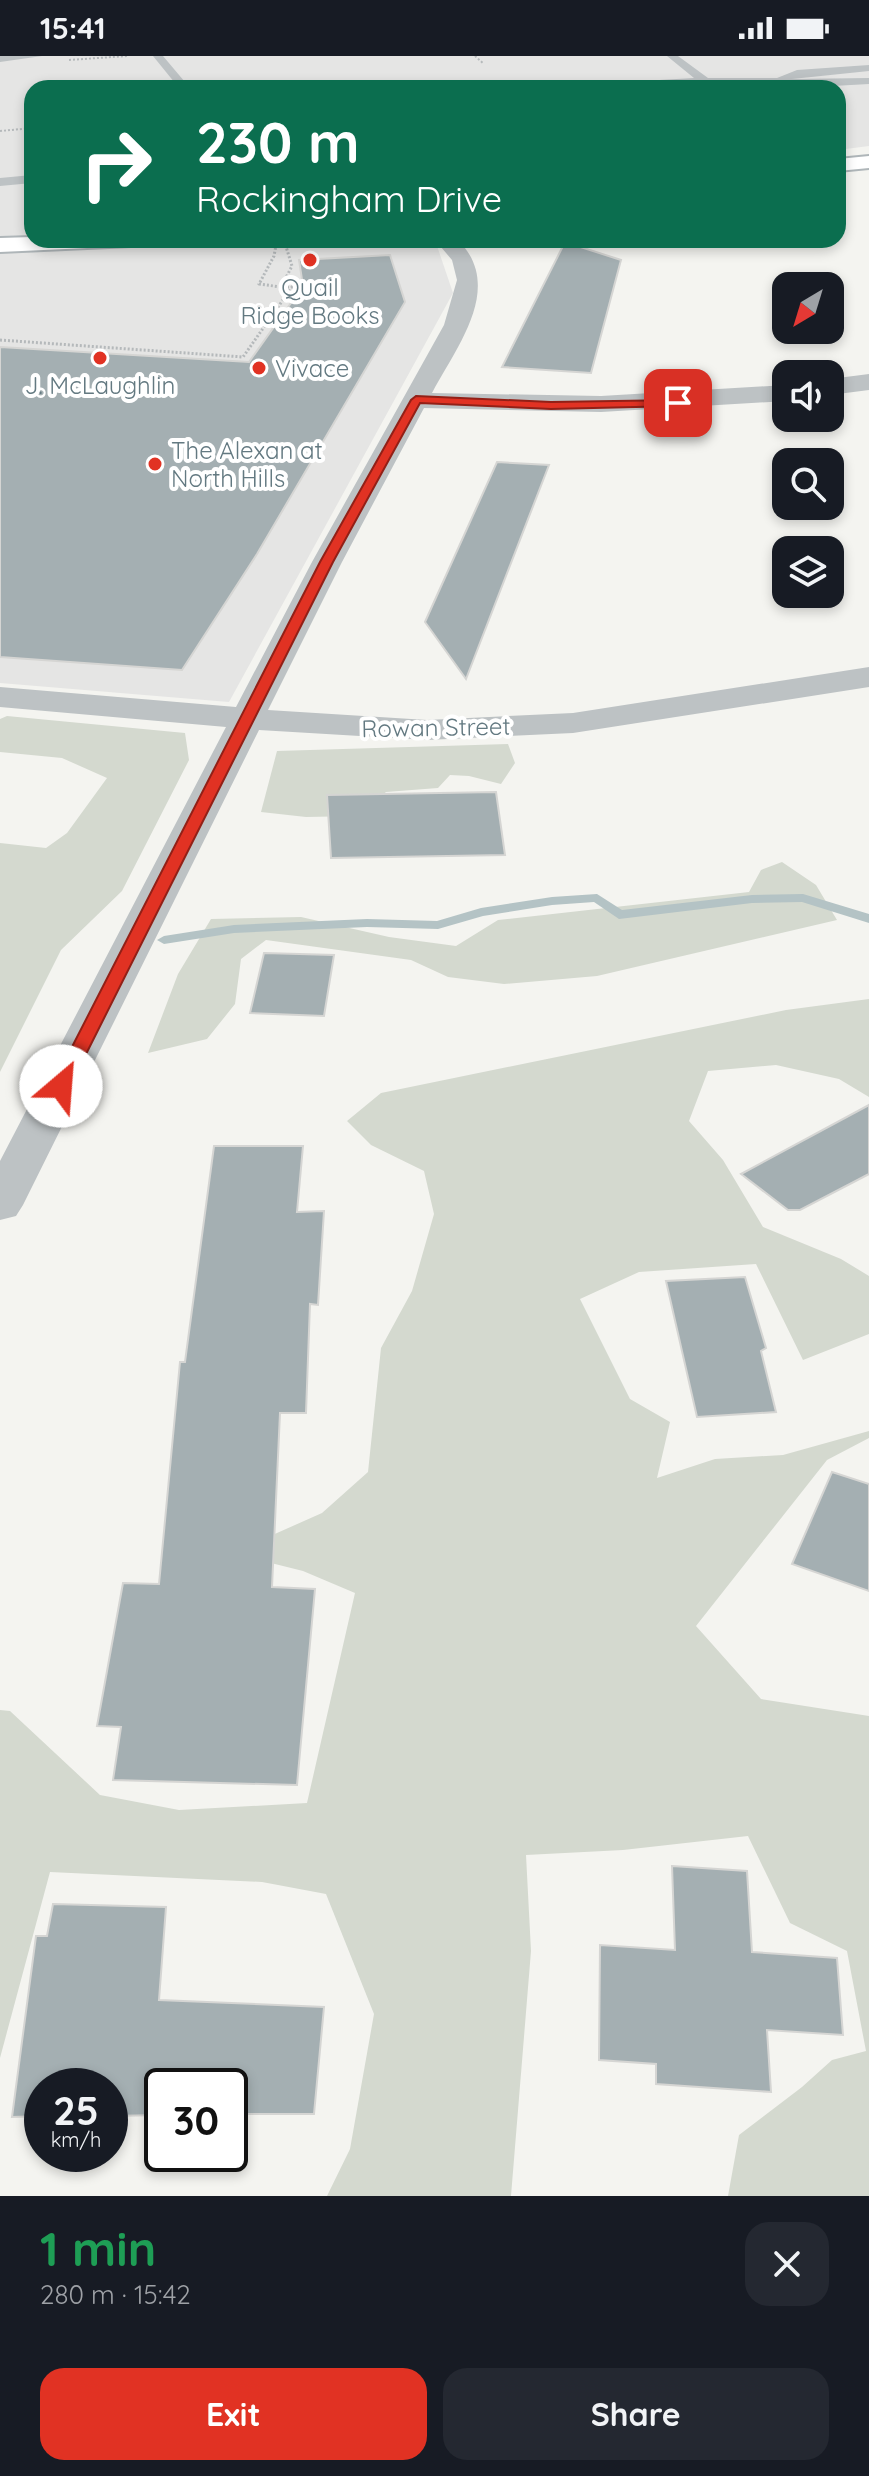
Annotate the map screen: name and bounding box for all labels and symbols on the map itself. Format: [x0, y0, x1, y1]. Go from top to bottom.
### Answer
marker: Quail Ridge Books [301, 251, 319, 269]
place label: Quail Ridge Books [241, 272, 379, 330]
north arrow [772, 272, 844, 344]
marker: J. McLaughlin [91, 349, 109, 367]
place label: Vivace [275, 353, 349, 383]
marker: Vivace [250, 359, 268, 377]
pin [644, 369, 712, 437]
place label: J. McLaughlin [25, 370, 175, 400]
place label: The Alexan at North Hills [171, 435, 323, 493]
marker: The Alexan at North Hills [146, 455, 164, 473]
street label: Rowan Street [361, 711, 511, 743]
position arrow [19, 1044, 103, 1128]
speed limit sign: 30 [144, 2068, 248, 2172]

